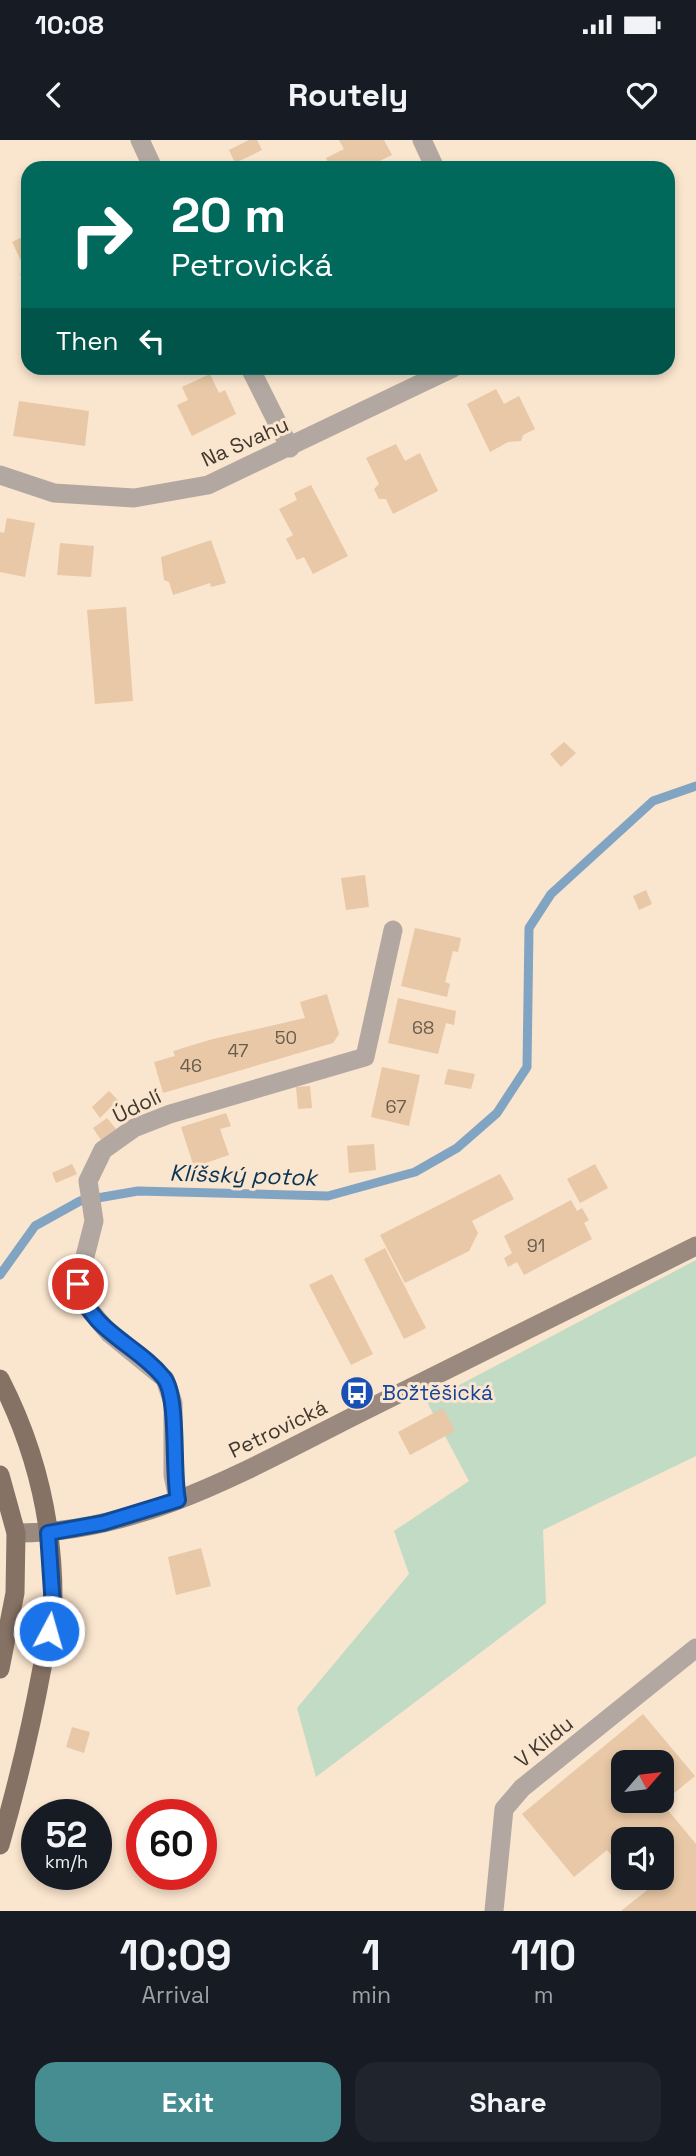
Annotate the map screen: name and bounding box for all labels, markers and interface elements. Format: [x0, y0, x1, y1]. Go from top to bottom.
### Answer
text: 10:08 [35, 8, 104, 42]
text: Routely [288, 75, 408, 115]
icon: back [35, 76, 73, 114]
icon: heart [623, 76, 661, 114]
text: 20 m [171, 184, 286, 246]
icon: right [56, 189, 147, 280]
text: Petrovická [171, 245, 333, 285]
icon: left [133, 322, 171, 360]
text: Then [56, 324, 119, 358]
street label: Na Svahu [197, 410, 293, 473]
house number: 68 [412, 1016, 434, 1039]
house number: 50 [275, 1026, 297, 1049]
house number: 47 [228, 1039, 248, 1062]
house number: 46 [180, 1054, 202, 1077]
street label: Údolí [108, 1082, 166, 1129]
house number: 67 [386, 1095, 406, 1118]
water label: Klíšský potok [169, 1157, 320, 1193]
house number: 91 [527, 1234, 545, 1257]
pin [48, 1254, 108, 1314]
icon: arrive [59, 1265, 97, 1303]
bus stop icon: Božtěšická [338, 1374, 376, 1412]
place label: Božtěšická [382, 1379, 493, 1406]
street label: Petrovická [224, 1393, 331, 1464]
position arrow [12, 1594, 86, 1668]
street label: V Klidu [509, 1710, 578, 1773]
north arrow [611, 1750, 674, 1813]
map controls [611, 1750, 674, 1890]
speed limit sign: 60 [126, 1799, 217, 1890]
text: 52 [46, 1813, 87, 1857]
button: sound [611, 1827, 674, 1890]
text: km/h [45, 1850, 88, 1873]
text: 10:09 [120, 1929, 232, 1982]
text: 1 [362, 1929, 381, 1982]
text: 110 [511, 1929, 576, 1982]
text: Arrival [142, 1980, 210, 2010]
text: min [352, 1980, 391, 2010]
text: m [534, 1980, 553, 2010]
button: Exit [35, 2062, 341, 2142]
button: Share [355, 2062, 661, 2142]

